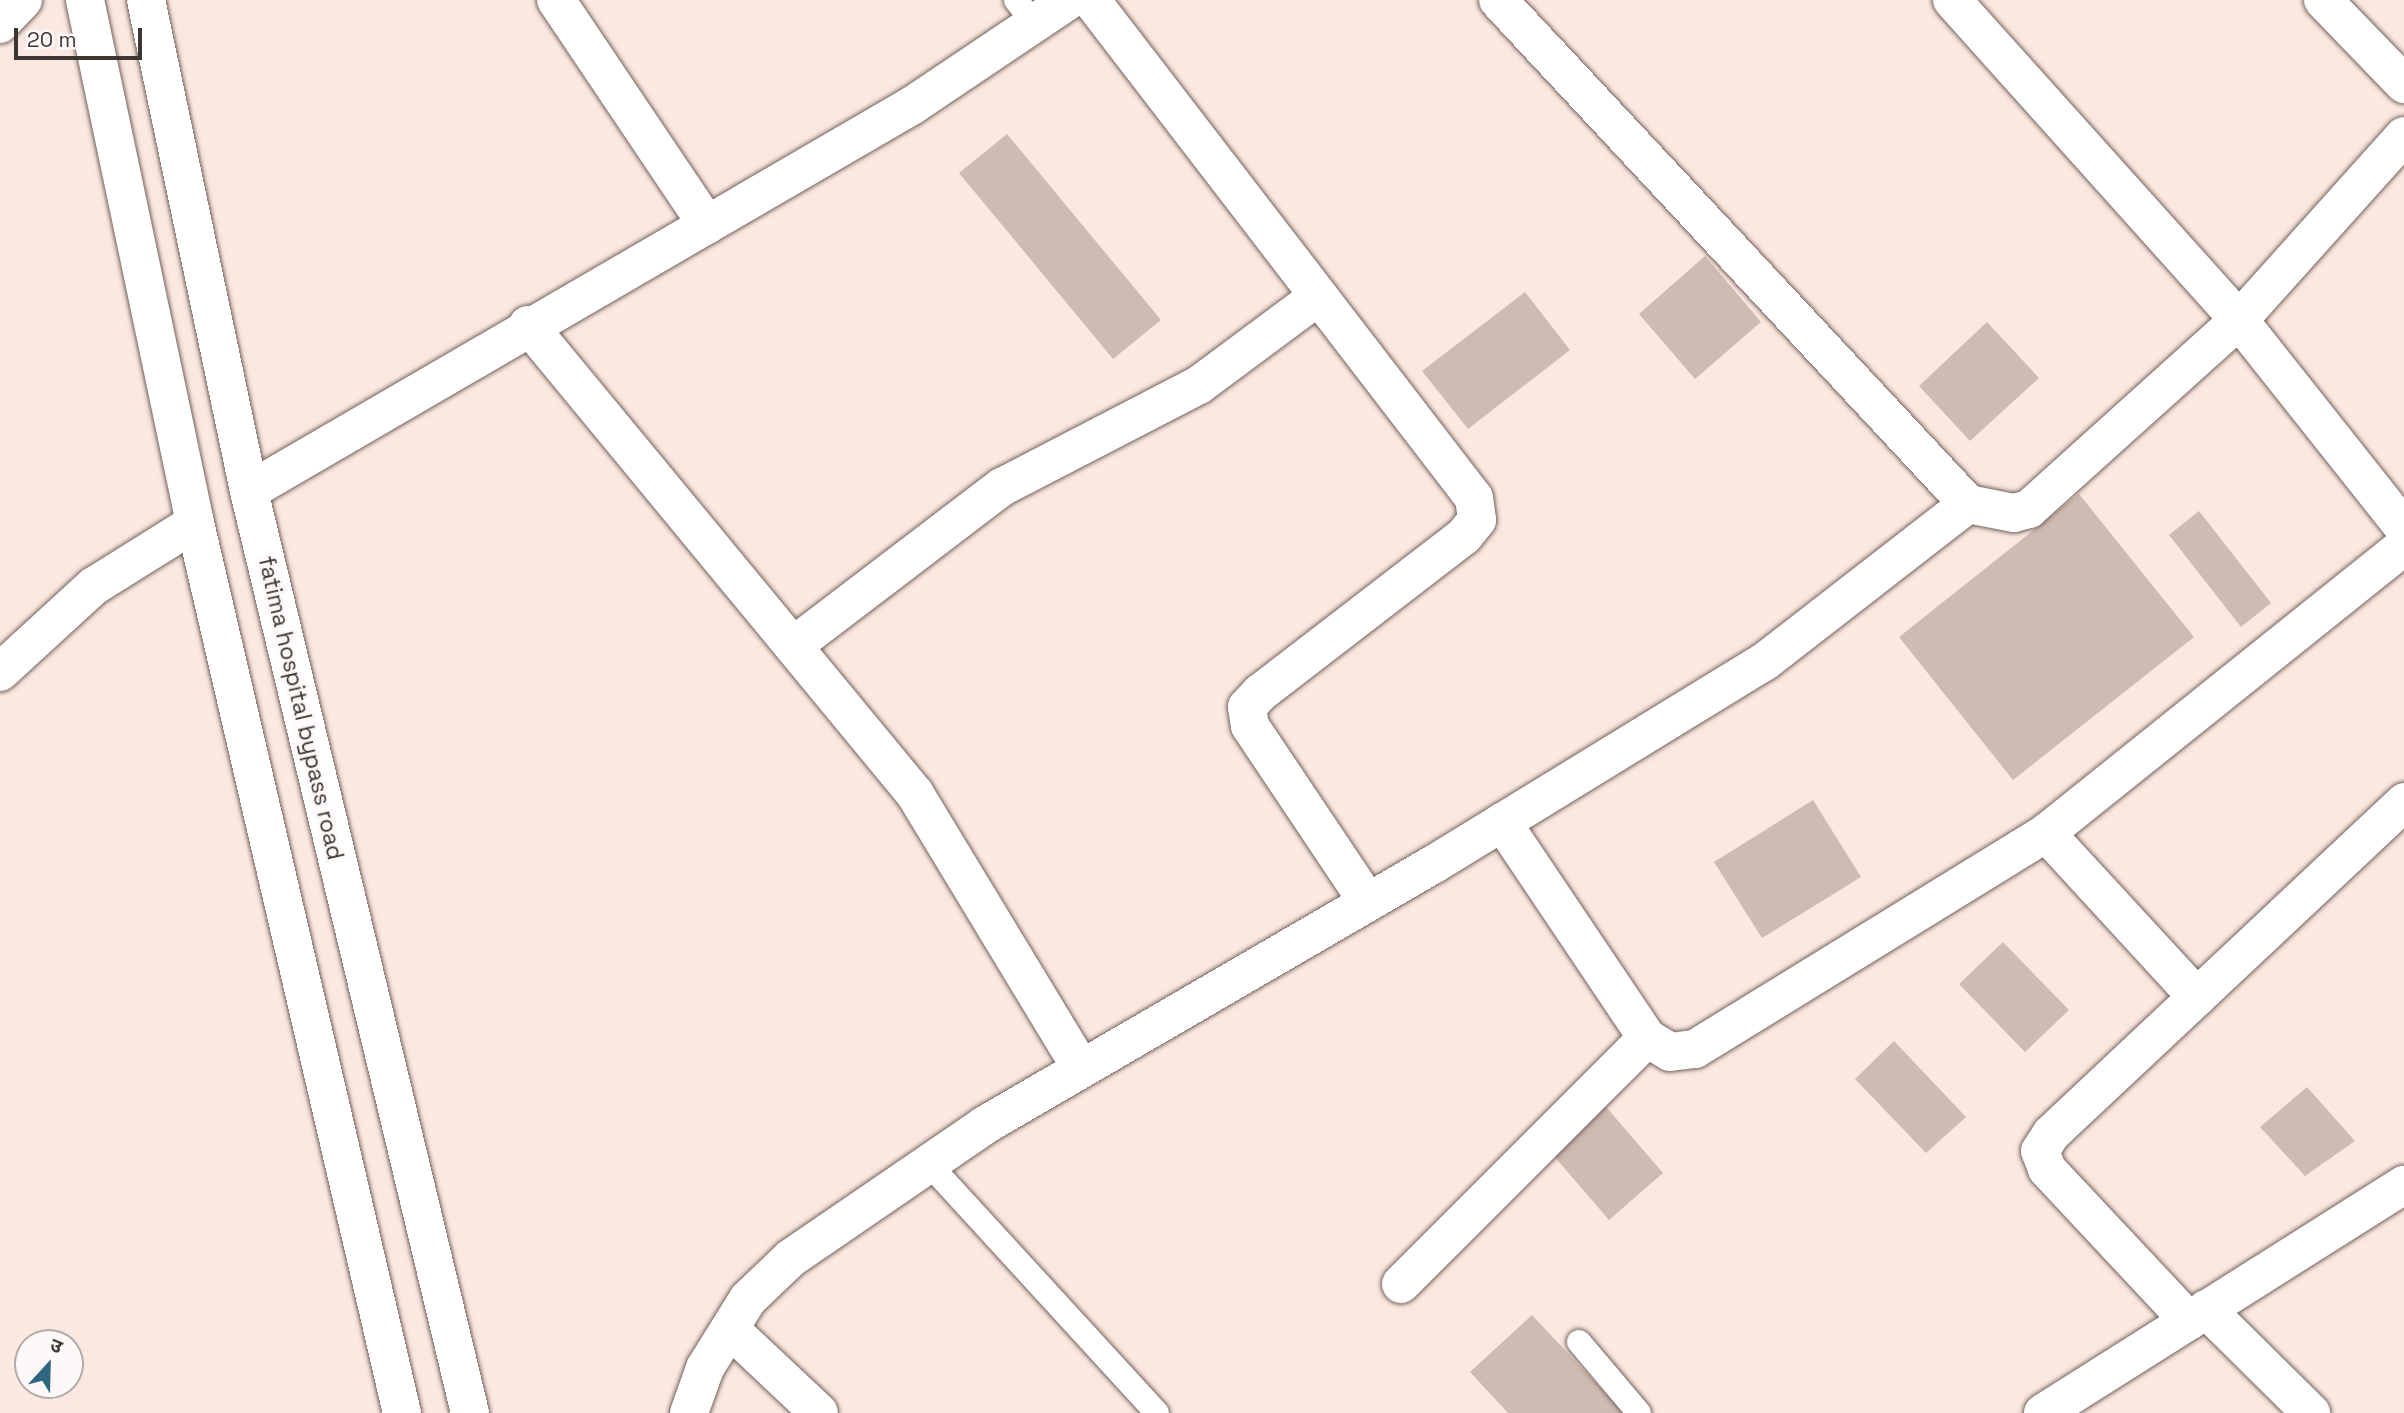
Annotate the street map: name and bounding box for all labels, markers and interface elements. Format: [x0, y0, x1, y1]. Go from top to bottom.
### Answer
scale bar [18, 14, 145, 58]
text: 20 m [27, 26, 77, 53]
street label: fatima hospital bypass road [253, 553, 349, 863]
north arrow [14, 1329, 84, 1399]
text: उ [46, 1332, 66, 1360]

